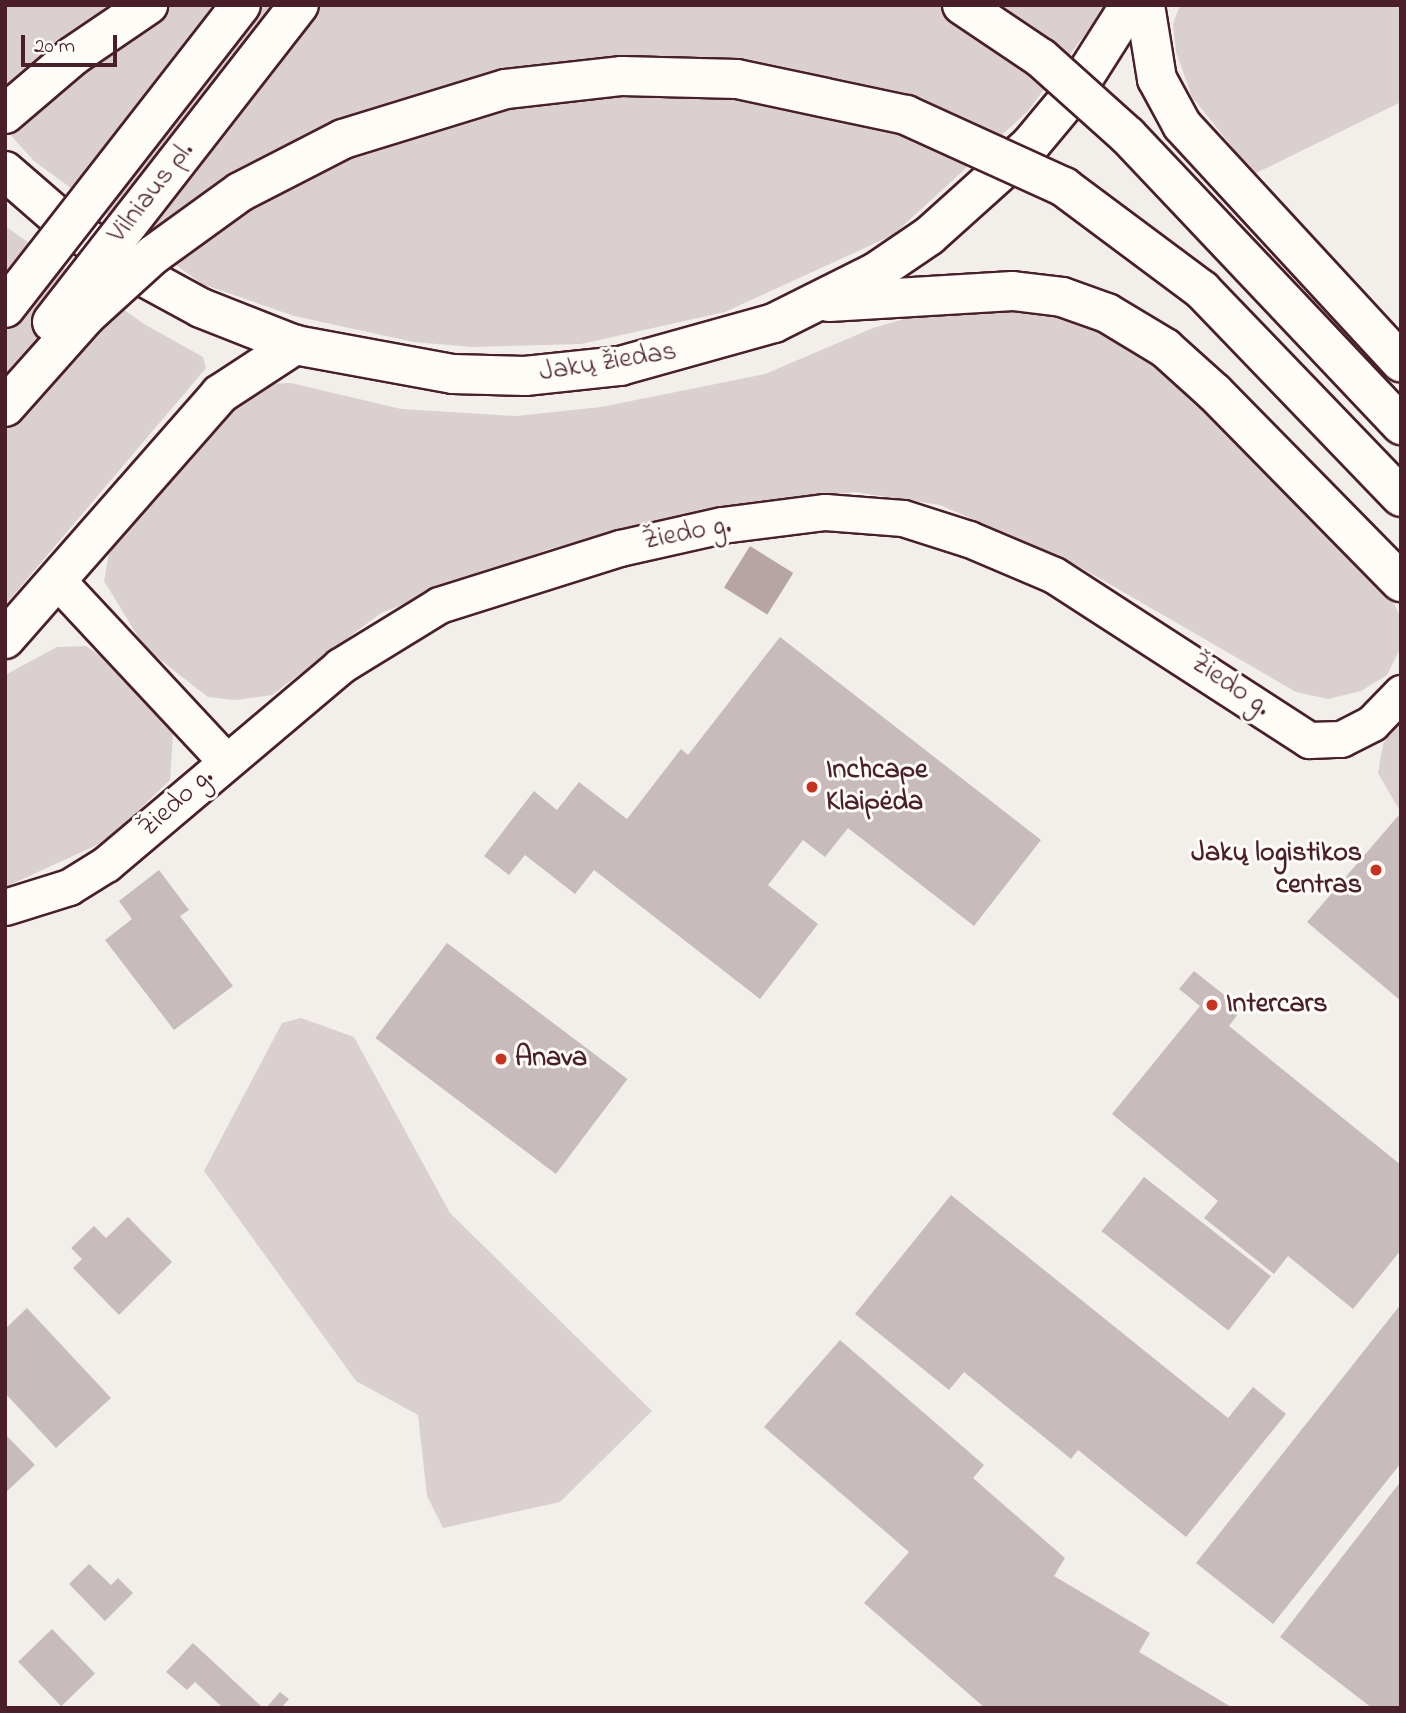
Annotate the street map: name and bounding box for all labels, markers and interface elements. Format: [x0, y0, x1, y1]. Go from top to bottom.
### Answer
scale bar [24, 21, 121, 65]
text: 20 m [34, 32, 75, 62]
street label: Vilniaus pl. [102, 135, 202, 251]
street label: Jakų žiedas [537, 336, 679, 390]
street label: Žiedo g. [640, 509, 734, 559]
street label: Žiedo g. [1184, 647, 1276, 725]
place label: Inchcape Klaipėda [826, 754, 927, 820]
street label: Žiedo g. [133, 761, 221, 845]
marker: Inchcape Klaipėda [804, 779, 820, 795]
place label: Jakų logistikos centras [1191, 837, 1362, 903]
marker: Jakų logistikos centras [1368, 862, 1384, 878]
place label: Intercars [1226, 988, 1327, 1022]
marker: Intercars [1204, 997, 1220, 1013]
place label: Anava [515, 1042, 587, 1076]
marker: Anava [493, 1051, 509, 1067]

